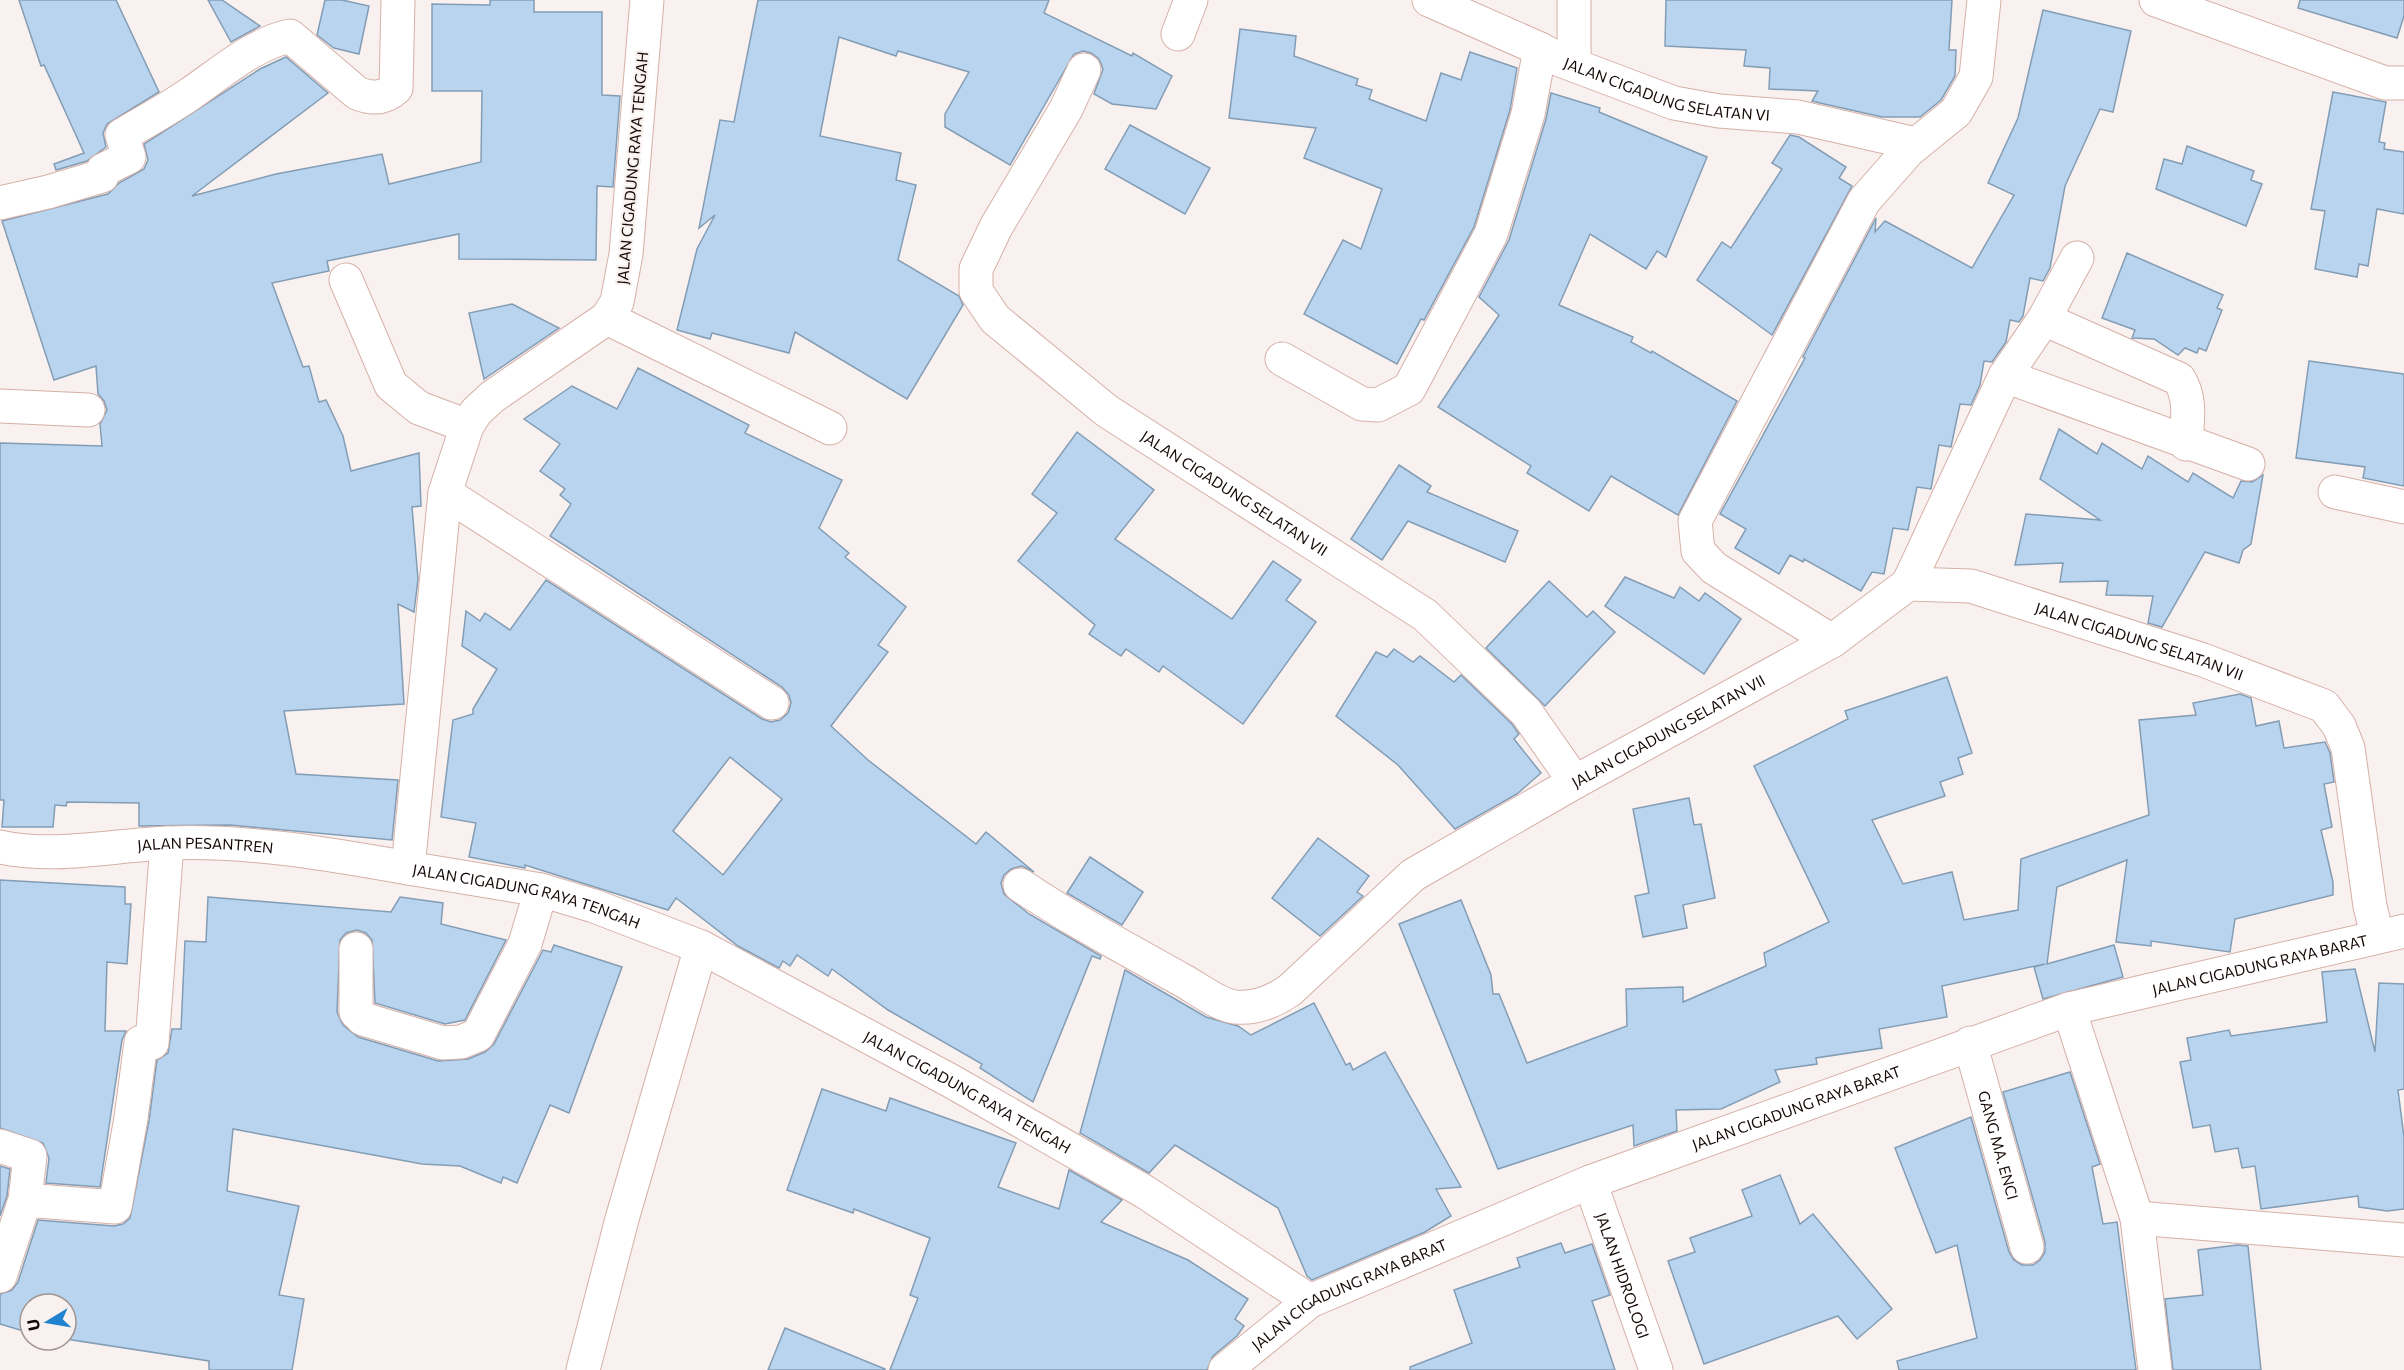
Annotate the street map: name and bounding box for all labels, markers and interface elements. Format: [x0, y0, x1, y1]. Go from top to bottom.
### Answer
street label: JALAN CIGADUNG RAYA TENGAH [613, 51, 651, 285]
street label: JALAN CIGADUNG SELATAN VI [1562, 53, 1771, 124]
street label: JALAN CIGADUNG SELATAN VII [1138, 426, 1331, 559]
street label: JALAN CIGADUNG SELATAN VII [2033, 598, 2246, 684]
street label: JALAN CIGADUNG SELATAN VII [1568, 671, 1768, 791]
street label: JALAN PESANTREN [136, 834, 274, 856]
street label: JALAN CIGADUNG RAYA TENGAH [411, 860, 643, 932]
street label: JALAN CIGADUNG RAYA BARAT [2150, 931, 2370, 998]
street label: JALAN CIGADUNG RAYA TENGAH [861, 1027, 1074, 1157]
street label: JALAN CIGADUNG RAYA BARAT [1689, 1061, 1903, 1153]
street label: GANG MA. ENCI [1975, 1089, 2022, 1202]
street label: JALAN HIDROLOGI [1592, 1210, 1653, 1341]
street label: JALAN CIGADUNG RAYA BARAT [1248, 1235, 1450, 1354]
north arrow [18, 1292, 78, 1352]
text: U [22, 1317, 43, 1332]

